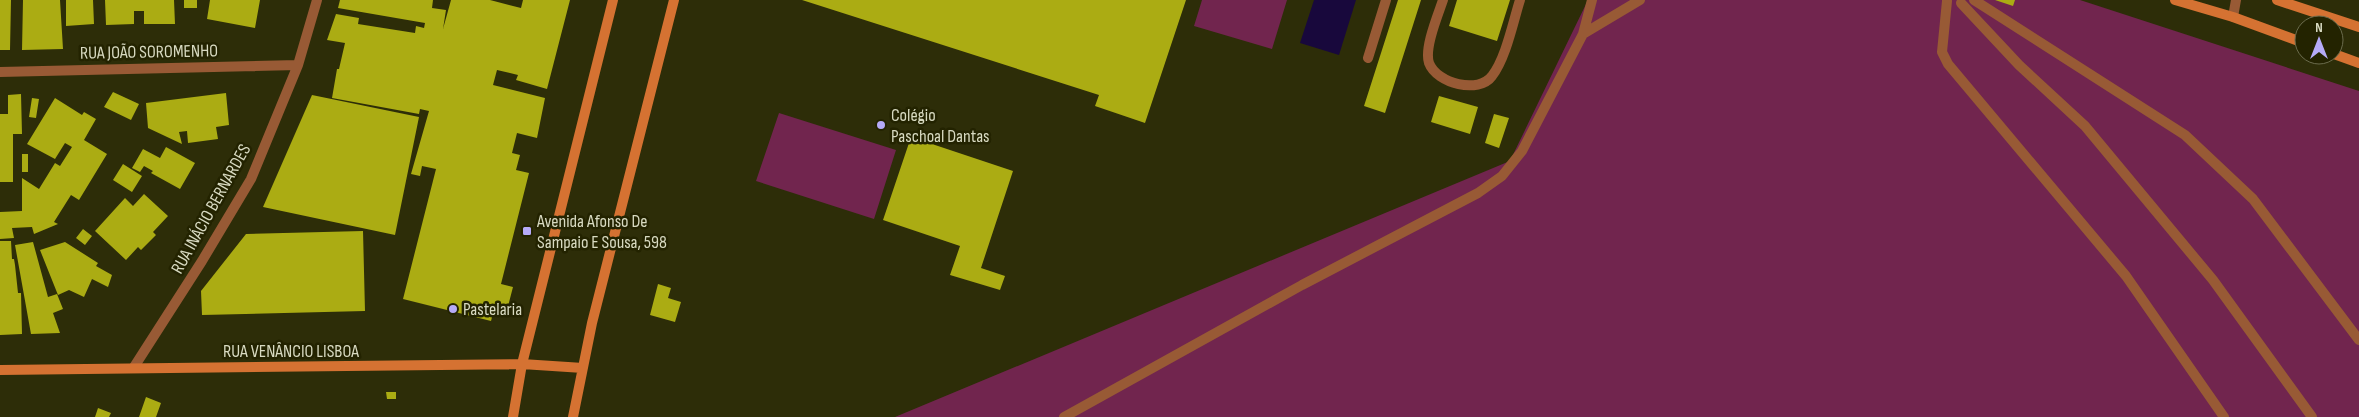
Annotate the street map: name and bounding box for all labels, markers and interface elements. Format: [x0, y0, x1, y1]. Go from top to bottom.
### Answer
north arrow [2294, 15, 2344, 65]
text: N [2315, 19, 2323, 36]
street label: RUA JOÃO SOROMENHO [80, 40, 218, 64]
place label: Colégio Paschoal Dantas [891, 105, 990, 147]
marker: Colégio Paschoal Dantas [875, 119, 887, 131]
street label: RUA INÁCIO BERNARDES [167, 140, 255, 277]
place label: Avenida Afonso De Sampaio E Sousa, 598 [536, 211, 667, 253]
marker: Avenida Afonso De Sampaio E Sousa, 598 [521, 225, 533, 237]
place label: Pastelaria [463, 299, 522, 320]
marker: Pastelaria [447, 303, 459, 315]
street label: RUA VENÂNCIO LISBOA [223, 341, 359, 362]

